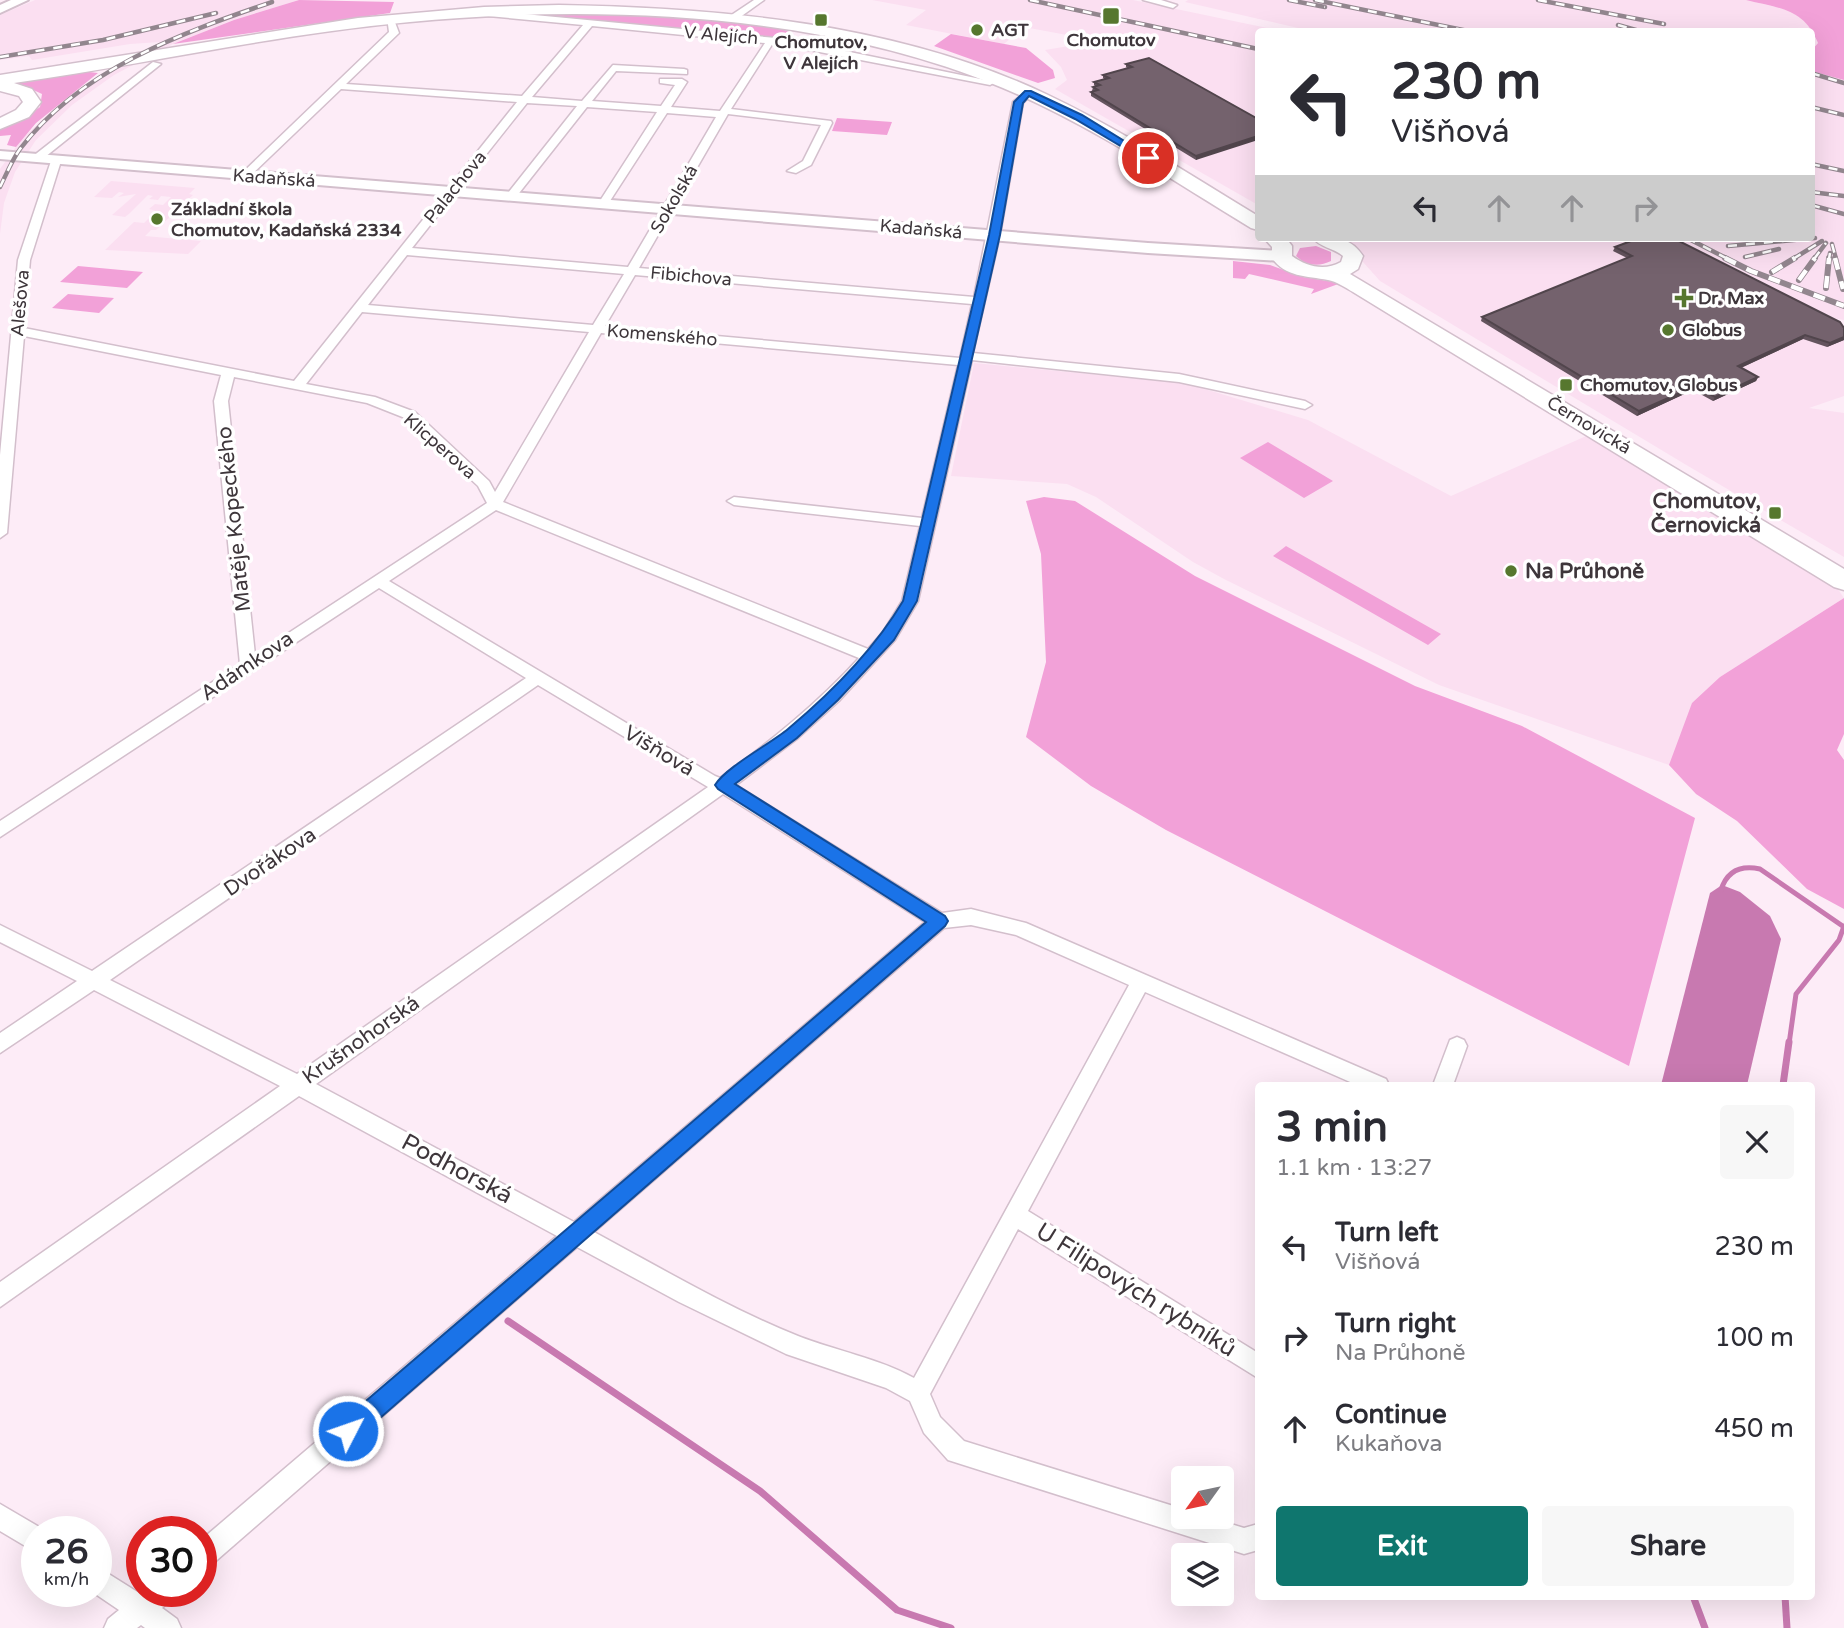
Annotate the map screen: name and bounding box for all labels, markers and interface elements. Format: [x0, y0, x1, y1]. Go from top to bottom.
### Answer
marker: Chomutov [1101, 6, 1121, 26]
marker: Chomutov, V Alejích [813, 12, 829, 28]
place label: AGT [991, 19, 1030, 41]
street label: V Alejích [683, 21, 759, 49]
marker: AGT [969, 22, 985, 38]
place label: Chomutov [1067, 29, 1156, 51]
place label: Chomutov, V Alejích [775, 31, 867, 74]
text: 230 m [1391, 53, 1541, 112]
icon: left [1276, 56, 1367, 147]
text: Višňová [1391, 113, 1510, 151]
pin [1118, 128, 1178, 188]
icon: arrive [1129, 139, 1167, 177]
street label: Palachova [419, 146, 491, 228]
street label: Sokolská [646, 161, 702, 237]
street label: Kadaňská [232, 164, 316, 192]
icon: left [1407, 189, 1445, 227]
icon: ahead [1480, 189, 1518, 227]
icon: ahead [1553, 189, 1591, 227]
icon: right [1626, 189, 1664, 227]
place label: Základní škola Chomutov, Kadaňská 2334 [171, 198, 402, 241]
marker: Základní škola Chomutov, Kadaňská 2334 [149, 211, 165, 227]
street label: Kadaňská [879, 214, 963, 244]
street label: Fibichova [649, 261, 733, 291]
street label: Alešova [6, 269, 34, 337]
place label: Dr. Max [1698, 287, 1765, 309]
marker: Dr. Max [1676, 290, 1692, 306]
street label: Komenského [606, 319, 718, 351]
place label: Globus [1682, 319, 1742, 341]
marker: Globus [1660, 322, 1676, 338]
place label: Chomutov, Globus [1580, 374, 1738, 396]
marker: Chomutov, Globus [1558, 377, 1574, 393]
street label: Černovická [1543, 391, 1635, 459]
street label: Klicperova [399, 408, 481, 484]
street label: Matěje Kopeckého [212, 425, 256, 613]
place label: Chomutov, Černovická [1651, 489, 1761, 538]
marker: Chomutov, Černovická [1767, 505, 1783, 521]
place label: Na Průhoně [1525, 559, 1644, 584]
marker: Na Průhoně [1503, 563, 1519, 579]
street label: Adámkova [196, 626, 298, 706]
street label: Višňová [619, 720, 699, 782]
street label: Dvořákova [219, 822, 321, 902]
street label: Krušnohorská [298, 990, 424, 1090]
text: 3 min [1276, 1102, 1388, 1153]
button: close [1720, 1105, 1794, 1179]
street label: Podhorská [396, 1128, 518, 1210]
text: 1.1 km · 13:27 [1276, 1154, 1432, 1182]
street label: U Filipových rybníků [1030, 1217, 1242, 1363]
text: Turn left [1335, 1217, 1438, 1248]
icon: left [1276, 1228, 1314, 1266]
text: 230 m [1714, 1231, 1794, 1262]
text: Višňová [1335, 1248, 1420, 1276]
text: Turn right [1335, 1308, 1456, 1339]
icon: right [1276, 1319, 1314, 1357]
text: 100 m [1714, 1322, 1794, 1353]
text: Na Průhoně [1335, 1339, 1465, 1367]
position arrow [311, 1394, 385, 1468]
text: Continue [1335, 1399, 1447, 1430]
icon: ahead [1276, 1410, 1314, 1448]
text: 450 m [1714, 1413, 1794, 1444]
text: Kukaňova [1335, 1430, 1442, 1458]
north arrow [1171, 1466, 1234, 1530]
map controls [1171, 1466, 1234, 1606]
button: Exit [1276, 1506, 1528, 1586]
button: Share [1542, 1506, 1794, 1586]
speed limit sign: 30 [126, 1516, 217, 1607]
text: 26 [45, 1531, 88, 1573]
button: layers [1171, 1543, 1234, 1606]
text: km/h [44, 1568, 89, 1590]

